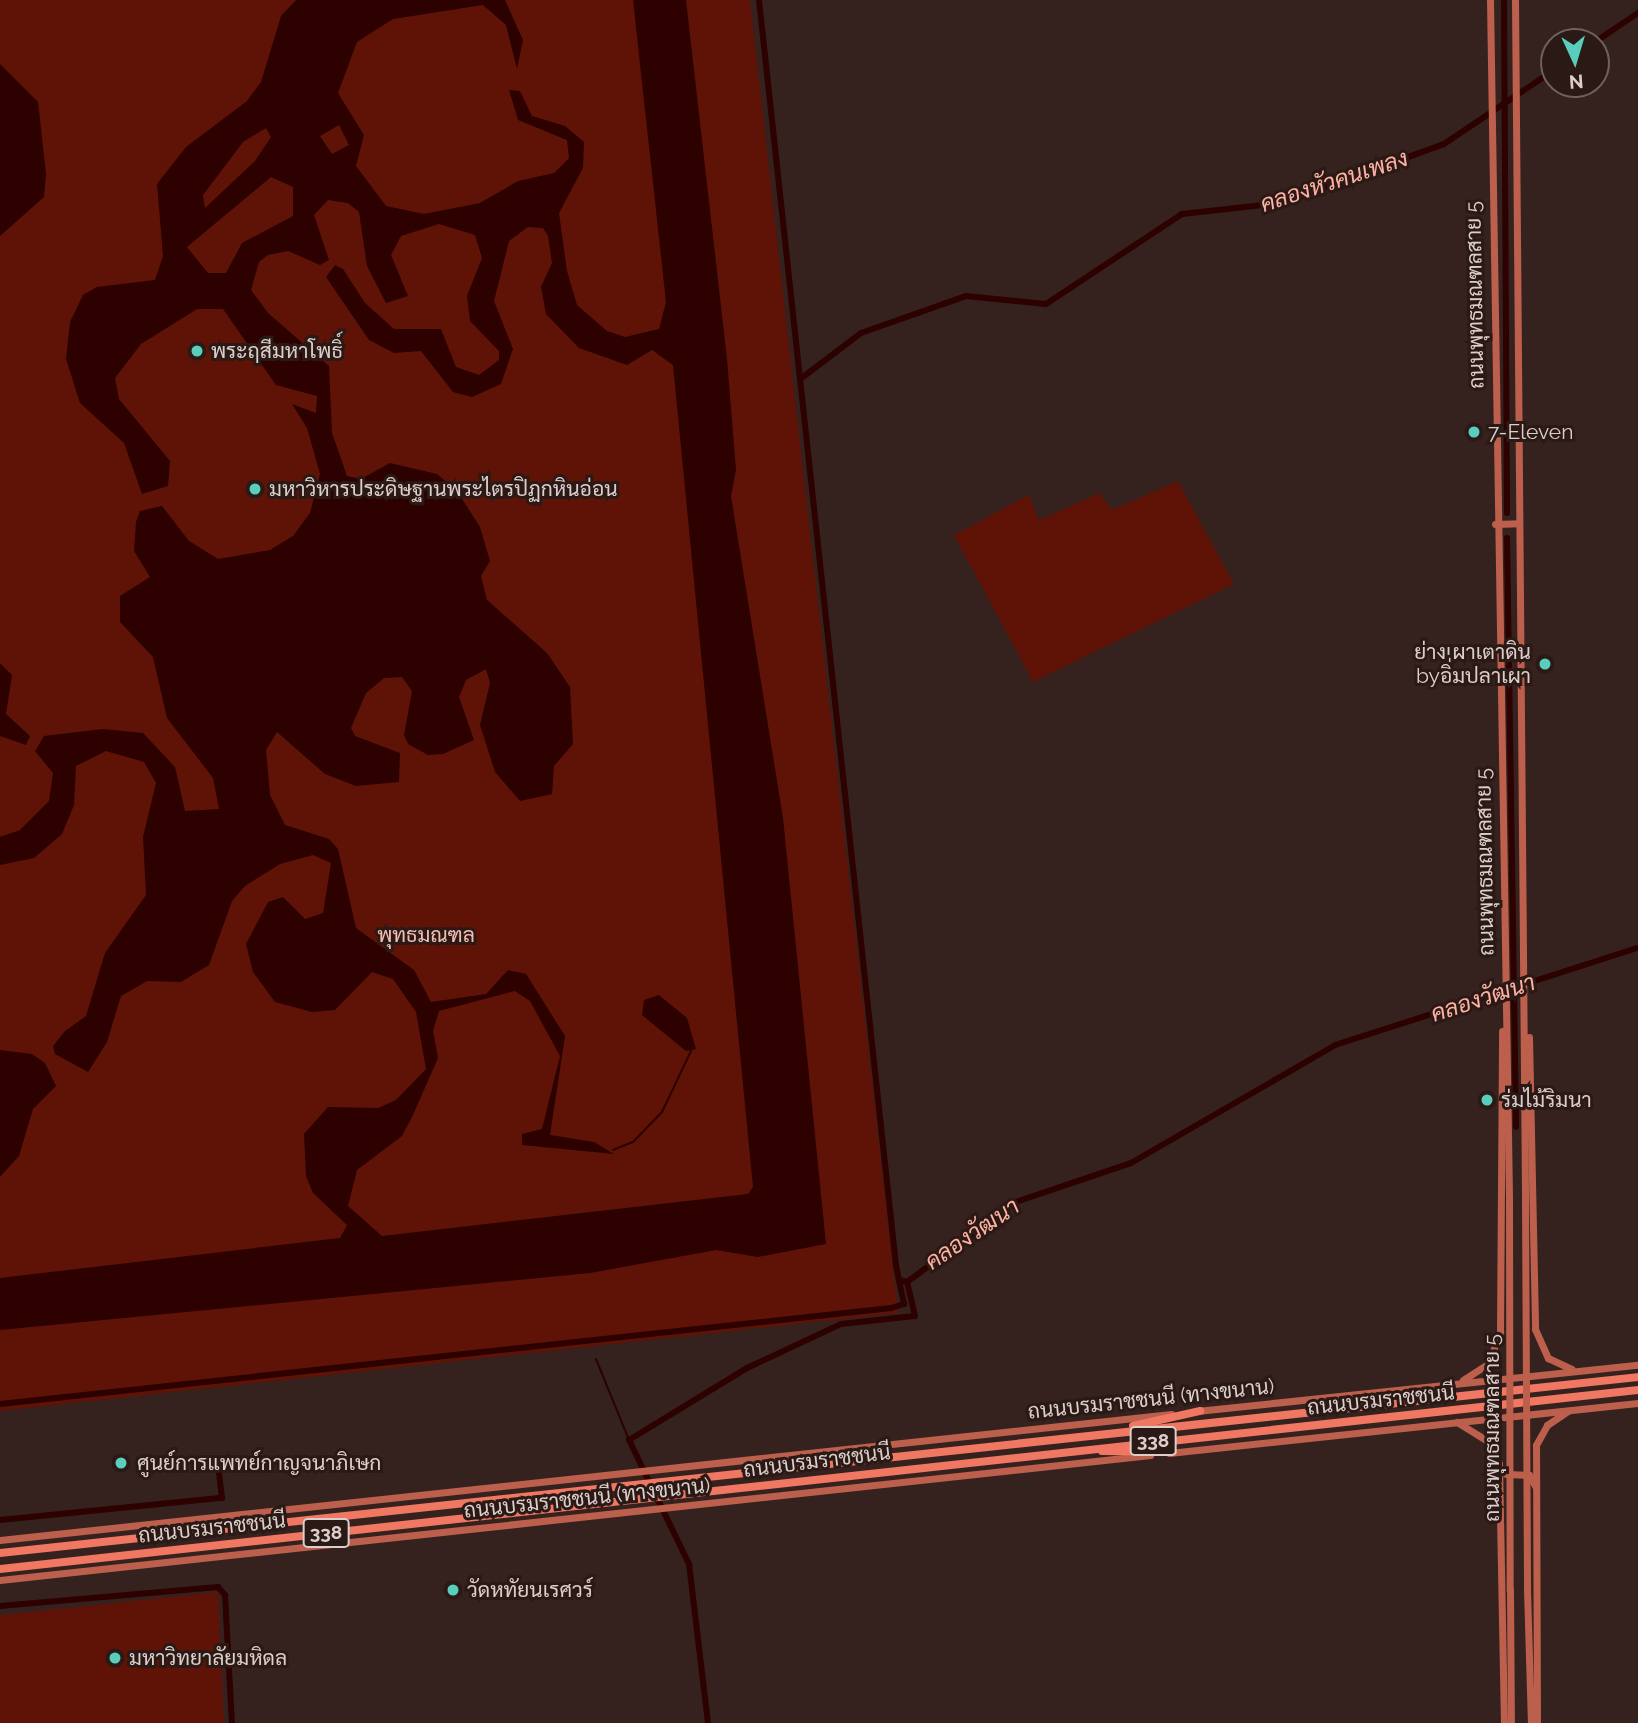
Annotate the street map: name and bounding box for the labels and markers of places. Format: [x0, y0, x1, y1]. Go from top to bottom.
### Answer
place label: พระฤสีมหาโพธิ์ [211, 338, 343, 364]
marker: พระฤสีมหาโพธิ์ [189, 343, 205, 359]
place label: 7-Eleven [1488, 419, 1573, 445]
marker: 7-Eleven [1466, 424, 1482, 440]
place label: มหาวิหารประดิษฐานพระไตรปิฏกหินอ่อน [269, 476, 618, 502]
marker: มหาวิหารประดิษฐานพระไตรปิฏกหินอ่อน [247, 481, 263, 497]
place label: ย่างเผาเตาดิน byอิ่มปลาเผา [1414, 639, 1531, 689]
marker: ย่างเผาเตาดิน byอิ่มปลาเผา [1537, 656, 1553, 672]
place label: ร่มไม้ริมนา [1501, 1087, 1592, 1113]
marker: ร่มไม้ริมนา [1479, 1092, 1495, 1108]
place label: ศูนย์การแพทย์กาญจนาภิเษก [137, 1450, 381, 1476]
marker: ศูนย์การแพทย์กาญจนาภิเษก [111, 1453, 131, 1473]
place label: วัดหทัยนเรศวร์ [467, 1577, 593, 1603]
marker: วัดหทัยนเรศวร์ [445, 1582, 461, 1598]
place label: มหาวิทยาลัยมหิดล [129, 1645, 287, 1671]
marker: มหาวิทยาลัยมหิดล [107, 1650, 123, 1666]

